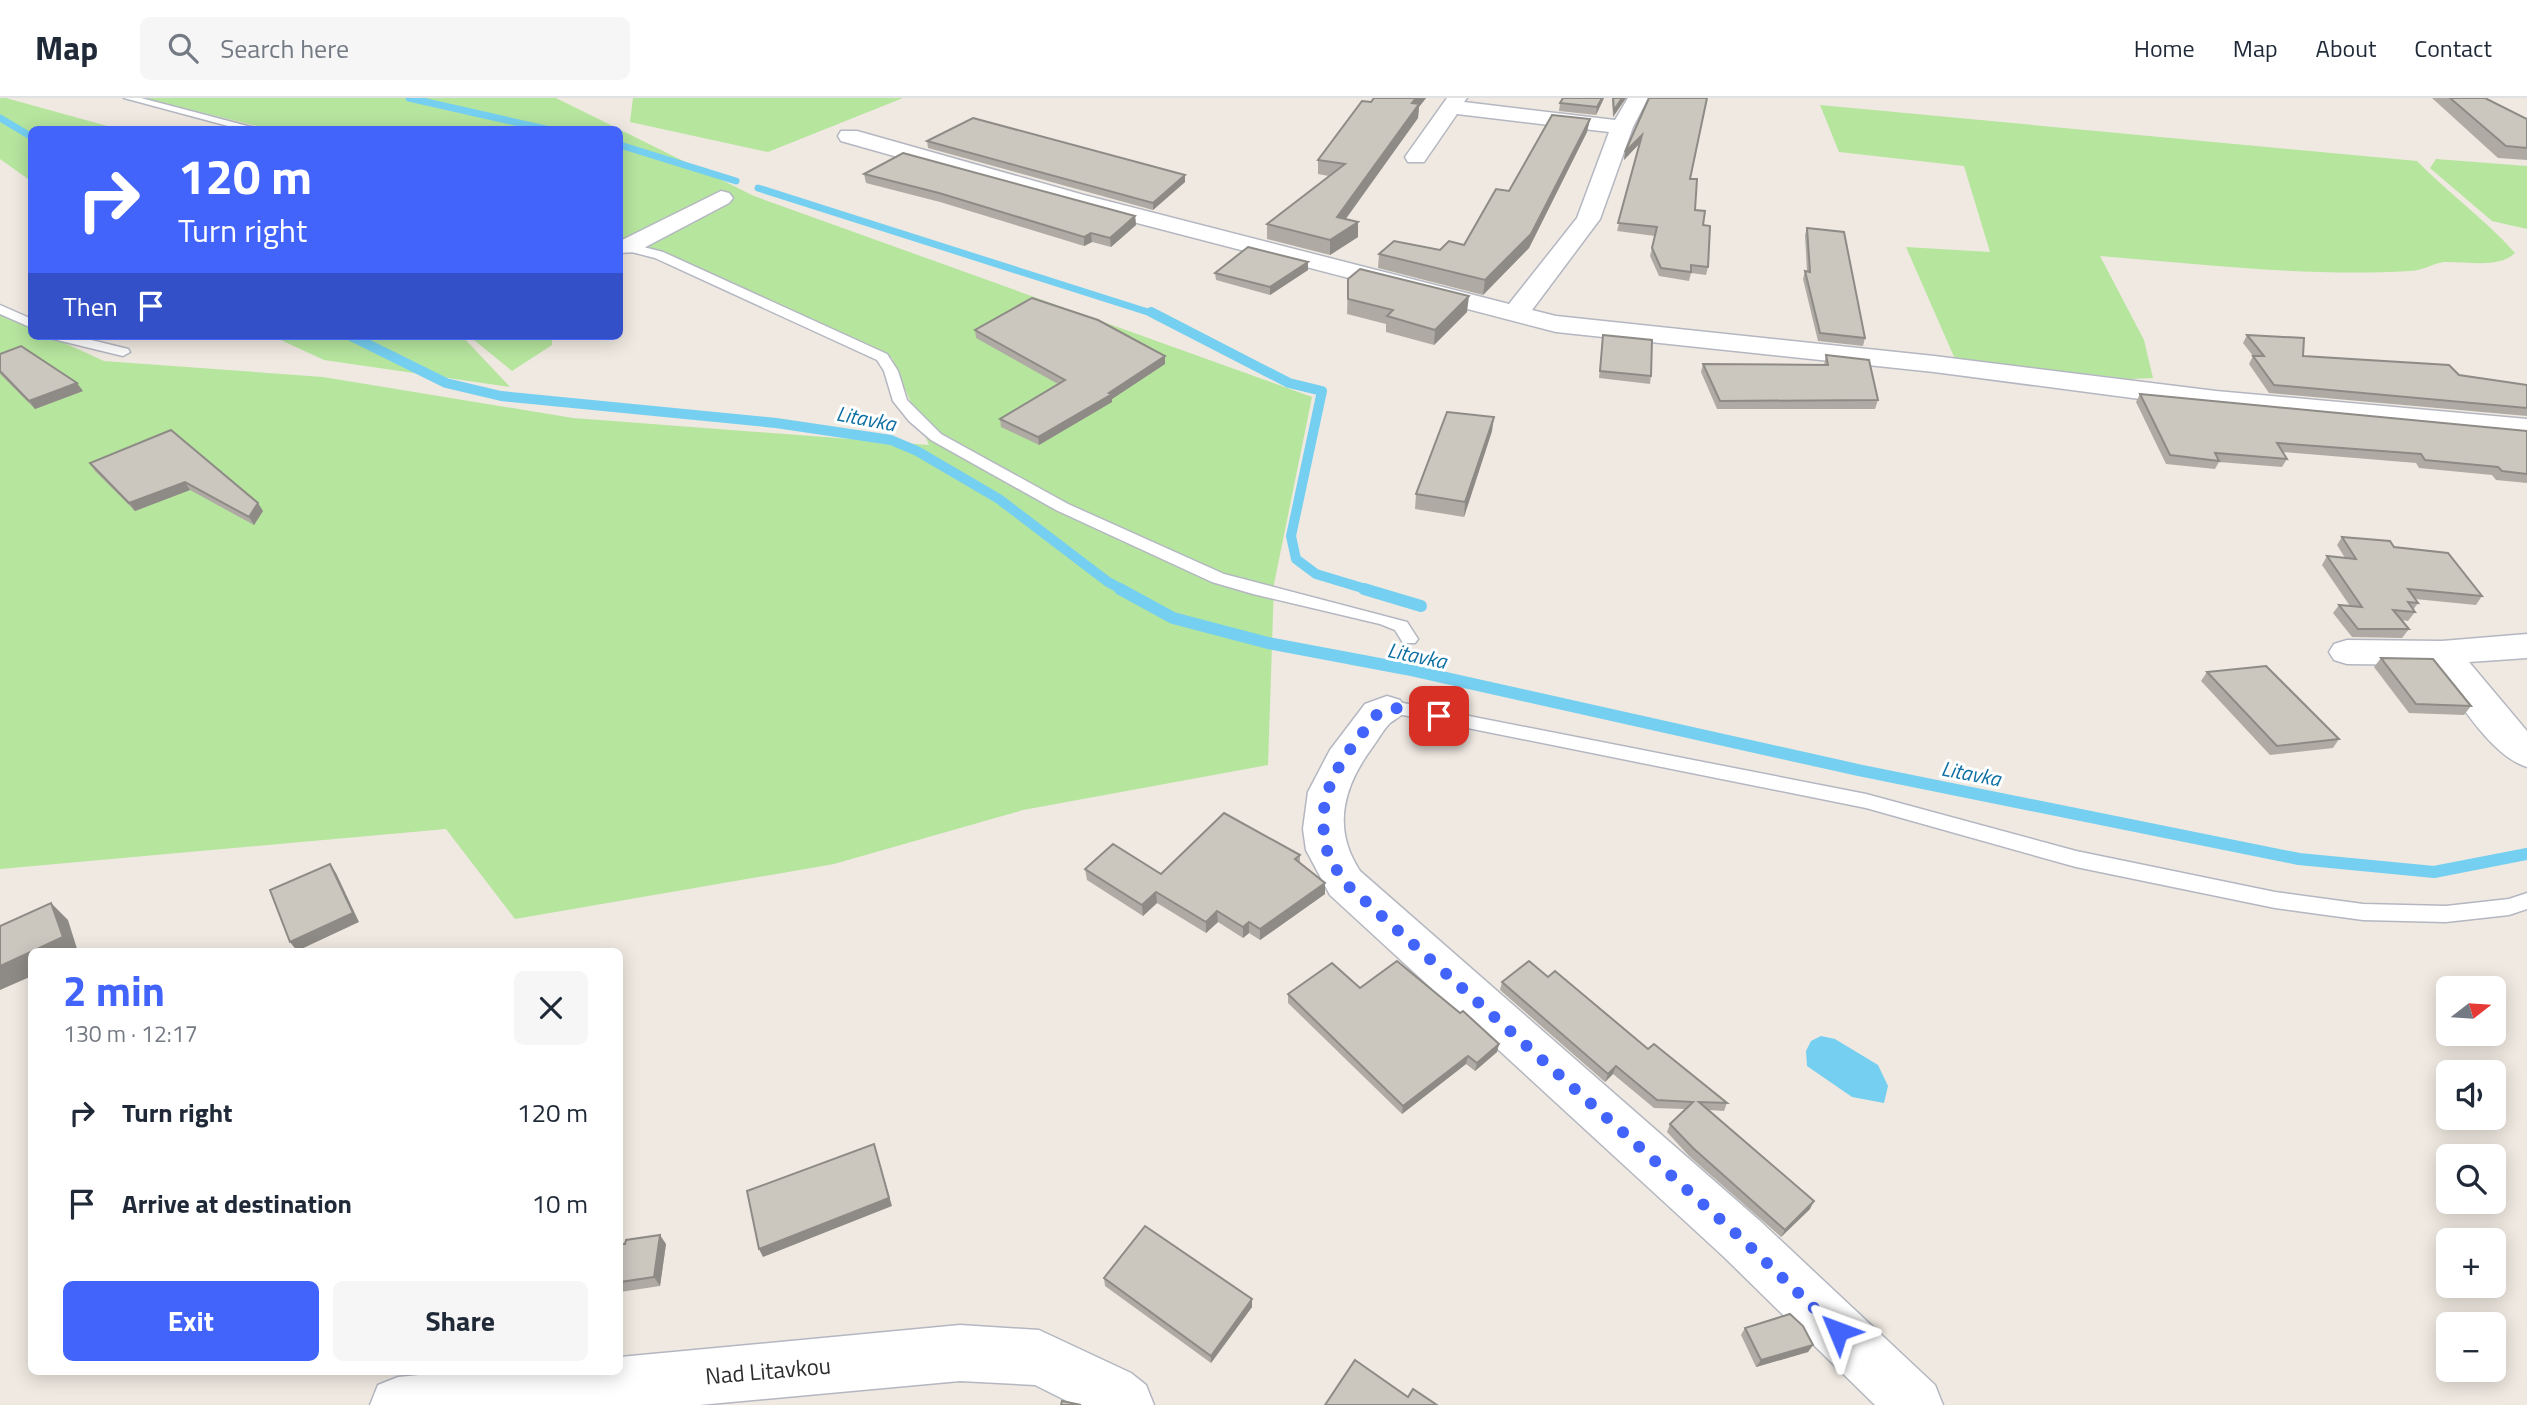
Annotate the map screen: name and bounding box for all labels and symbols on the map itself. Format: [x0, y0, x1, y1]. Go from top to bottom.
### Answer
water label: Litavka [834, 397, 900, 440]
water label: Litavka [1385, 633, 1451, 677]
pin [1409, 686, 1469, 746]
water label: Litavka [1939, 752, 2005, 795]
north arrow [2436, 976, 2506, 1046]
position arrow [1801, 1294, 1875, 1368]
street label: Nad Litavkou [704, 1348, 832, 1393]

